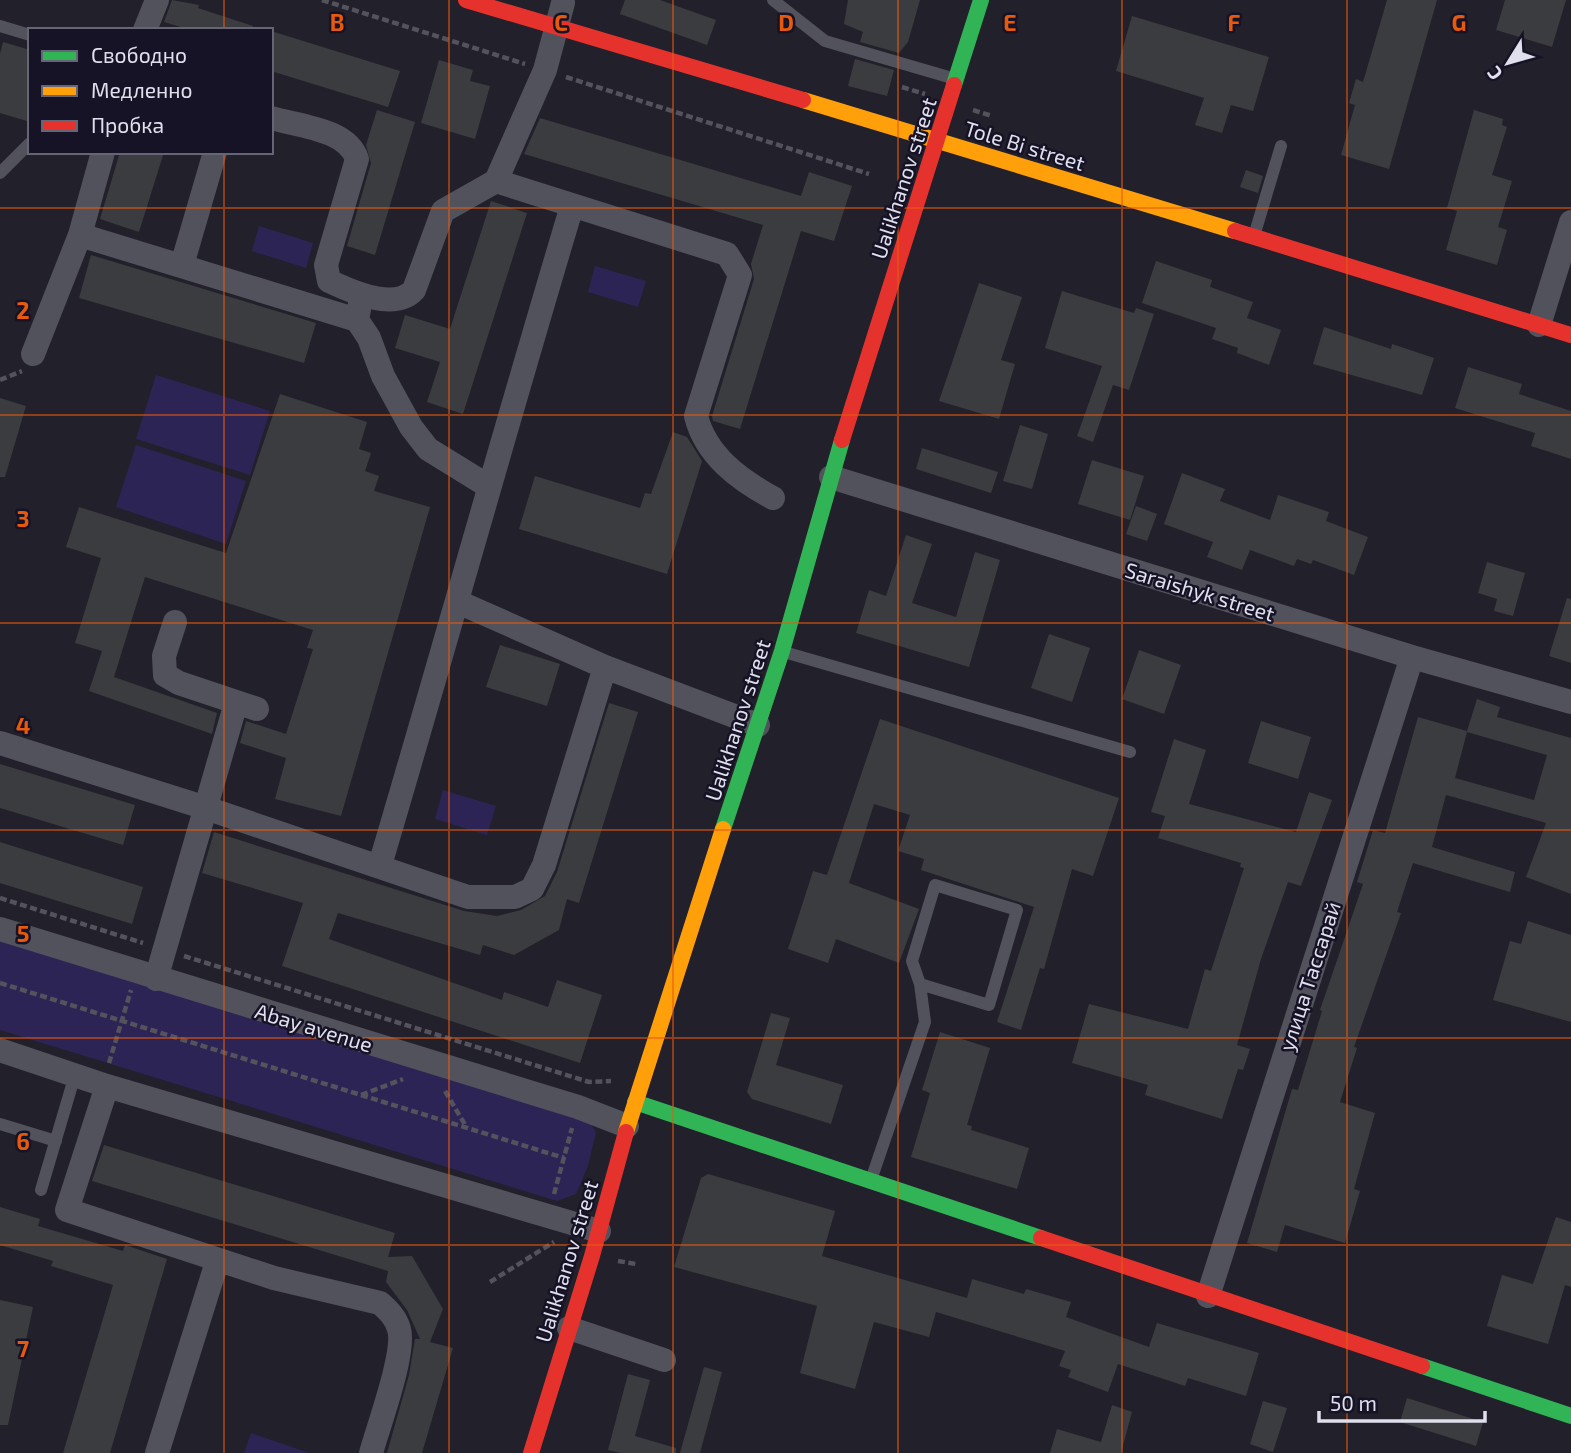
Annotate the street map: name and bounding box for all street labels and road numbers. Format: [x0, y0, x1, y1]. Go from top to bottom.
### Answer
street label: Ualikhanov street [865, 94, 941, 262]
street label: Tole Bi street [962, 115, 1088, 175]
street label: Saraishyk street [1122, 556, 1278, 626]
street label: Ualikhanov street [699, 636, 775, 804]
street label: улица Тассарай [1273, 898, 1346, 1054]
street label: Abay avenue [252, 997, 376, 1057]
street label: Ualikhanov street [529, 1177, 603, 1345]

